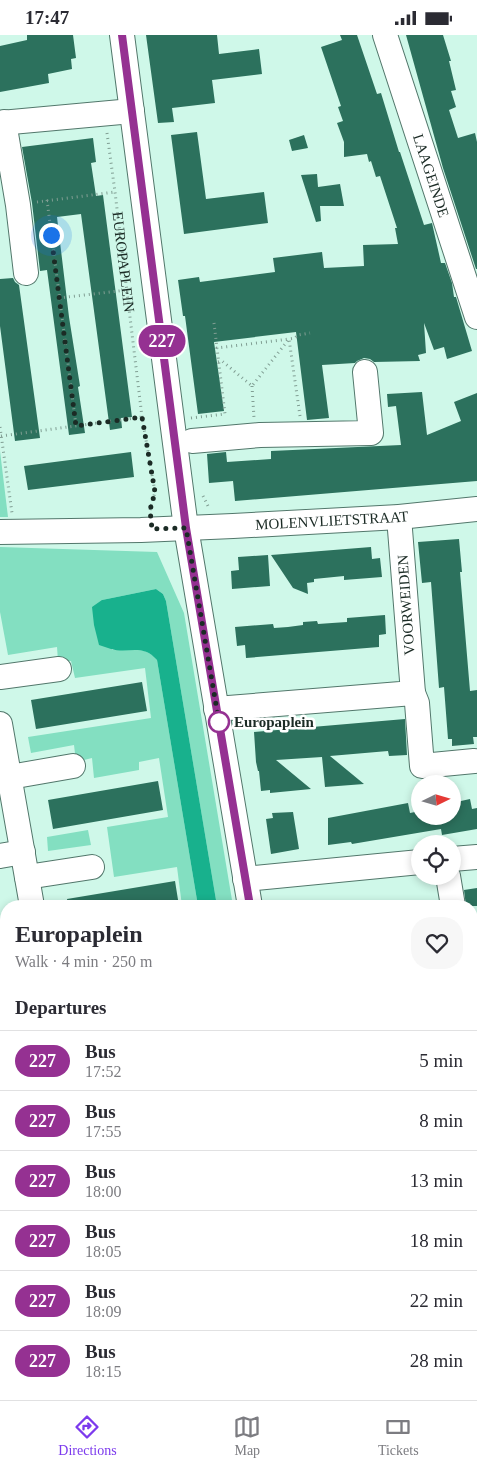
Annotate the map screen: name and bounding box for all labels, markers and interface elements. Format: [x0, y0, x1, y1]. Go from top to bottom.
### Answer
text: 17:47 [25, 7, 69, 28]
street label: LAAGEINDE [410, 132, 452, 219]
street label: EUROPAPLEIN [109, 211, 137, 313]
your location [39, 223, 64, 248]
line badge: 227 [133, 325, 191, 357]
text: 227 [149, 331, 176, 351]
street label: MOLENVLIETSTRAAT [255, 508, 409, 533]
street label: VOORWEIDEN [394, 554, 417, 656]
marker: Europaplein [208, 711, 230, 733]
place label: Europaplein [234, 714, 314, 730]
north arrow [411, 775, 461, 825]
map controls [411, 775, 461, 885]
button: locate [411, 835, 461, 885]
button: heart [411, 917, 463, 969]
text: Europaplein [15, 921, 143, 947]
text: Walk · 4 min · 250 m [15, 953, 152, 970]
text: Departures [15, 997, 106, 1018]
text: Bus [85, 1041, 116, 1062]
text: 5 min [419, 1050, 463, 1071]
text: 227 [29, 1051, 56, 1071]
text: 17:52 [85, 1063, 121, 1080]
text: Bus [85, 1101, 116, 1122]
text: 8 min [419, 1110, 463, 1131]
text: 227 [29, 1111, 56, 1131]
text: 17:55 [85, 1123, 121, 1140]
text: Bus [85, 1161, 116, 1182]
text: 13 min [410, 1170, 463, 1191]
text: 227 [29, 1171, 56, 1191]
text: 18:00 [85, 1183, 121, 1200]
text: Bus [85, 1221, 116, 1242]
text: 18 min [410, 1230, 463, 1251]
text: 227 [29, 1231, 56, 1251]
text: 18:05 [85, 1243, 121, 1260]
text: Bus [85, 1281, 116, 1302]
text: 22 min [410, 1290, 463, 1311]
text: 227 [29, 1291, 56, 1311]
text: 18:09 [85, 1303, 121, 1320]
text: Bus [85, 1341, 116, 1362]
text: 28 min [410, 1350, 463, 1371]
text: 227 [29, 1351, 56, 1371]
text: 18:15 [85, 1363, 121, 1380]
tab: Directions [58, 1413, 117, 1459]
tab: Map [233, 1413, 261, 1459]
tab: Tickets [378, 1413, 419, 1459]

